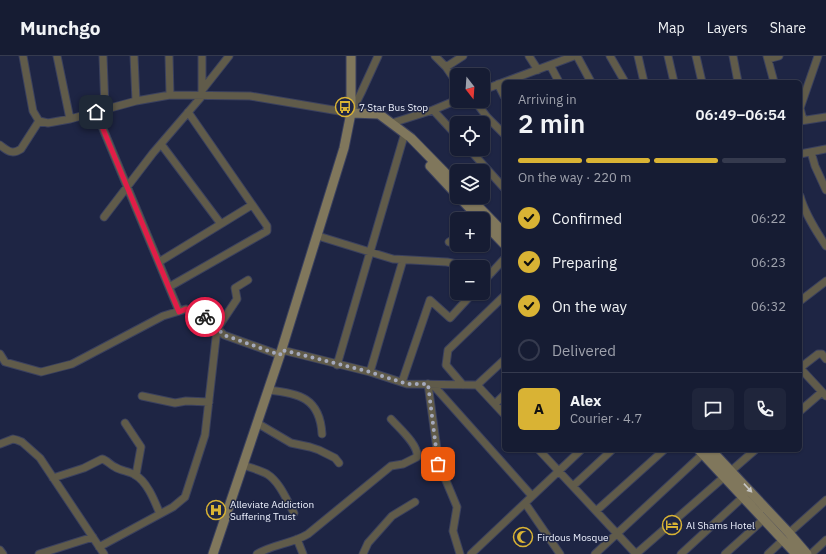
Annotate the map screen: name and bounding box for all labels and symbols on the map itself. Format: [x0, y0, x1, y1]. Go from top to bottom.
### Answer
north arrow [450, 68, 490, 108]
pin [79, 95, 113, 129]
bus stop icon: 7 Star Bus Stop [334, 96, 356, 118]
place label: 7 Star Bus Stop [359, 101, 428, 114]
courier [185, 297, 225, 337]
pin [421, 447, 455, 481]
one-way arrow [743, 484, 752, 493]
place label: Alleviate Addiction Suffering Trust [230, 498, 314, 523]
hospital icon: Alleviate Addiction Suffering Trust [205, 499, 227, 521]
hotel icon: Al Shams Hotel [661, 514, 683, 536]
place label: Al Shams Hotel [686, 519, 755, 532]
mosque icon: Firdous Mosque [512, 526, 534, 548]
place label: Firdous Mosque [537, 531, 609, 544]

